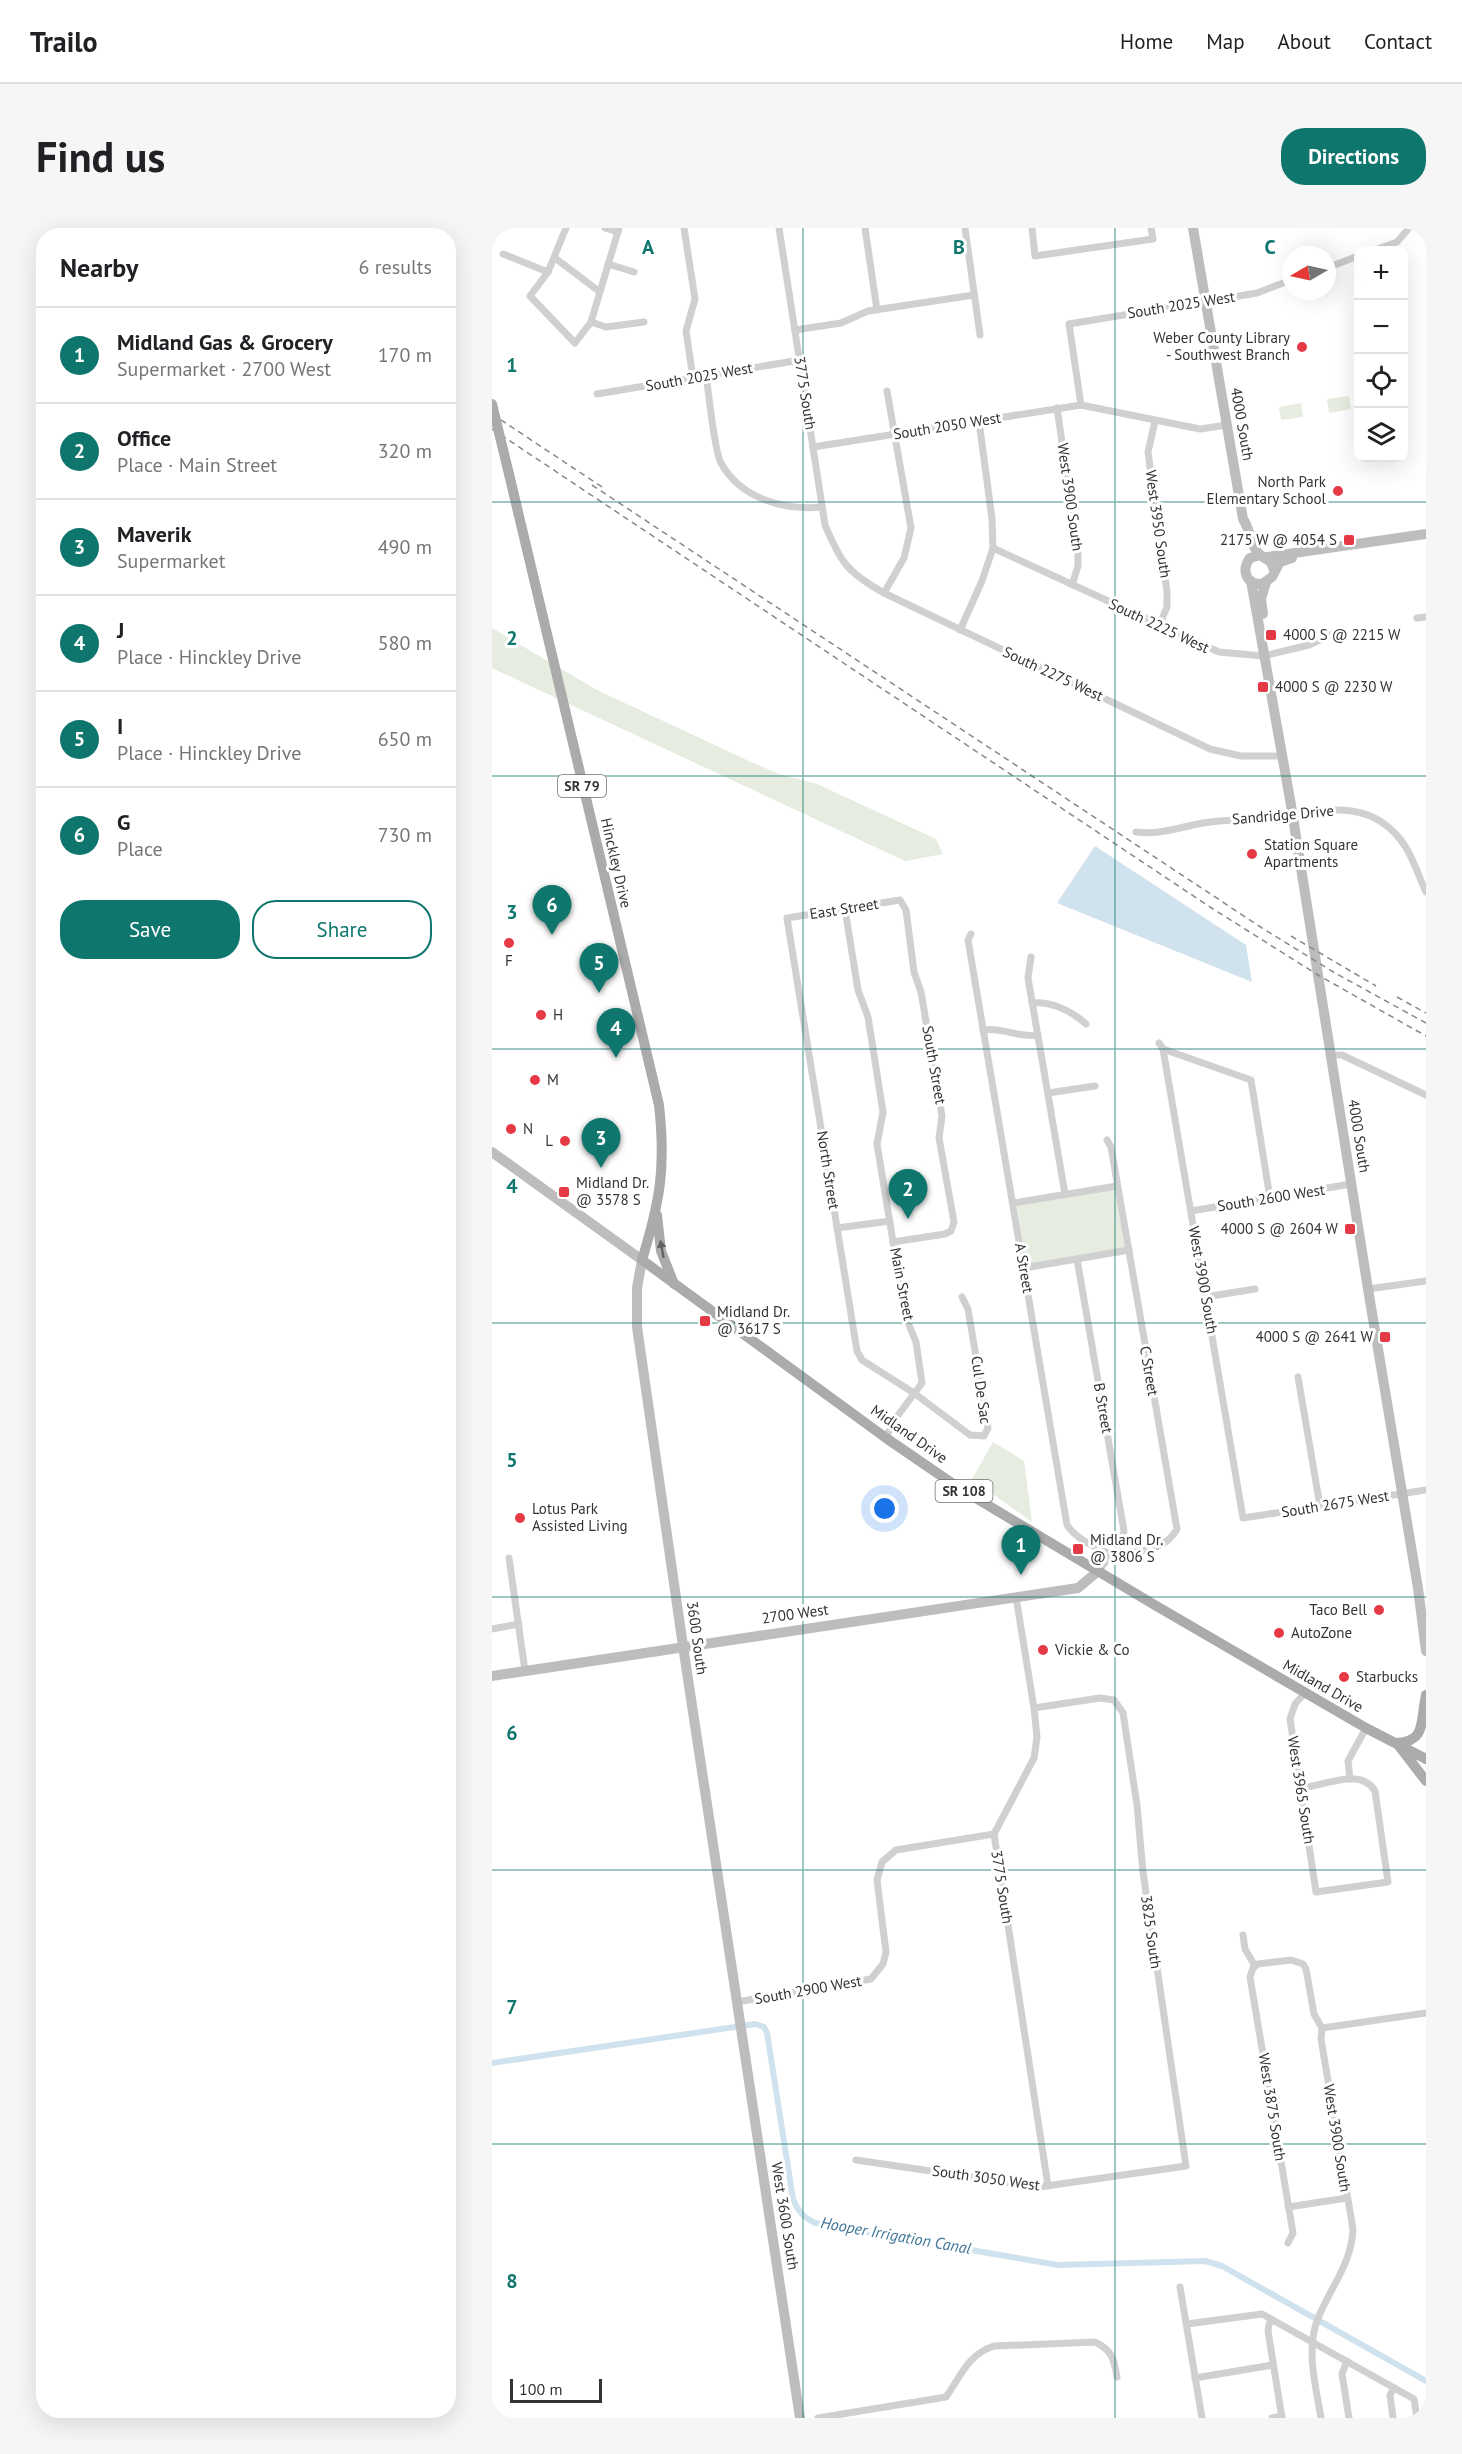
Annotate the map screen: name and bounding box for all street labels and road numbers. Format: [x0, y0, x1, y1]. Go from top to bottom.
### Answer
street label: South 2025 West [1126, 287, 1236, 322]
street label: 3775 South [790, 355, 821, 431]
street label: South 2025 West [644, 358, 754, 395]
street label: 4000 South [1227, 386, 1258, 462]
street label: South 2050 West [892, 408, 1002, 443]
street label: West 3900 South [1054, 442, 1087, 552]
street label: West 3950 South [1142, 469, 1175, 579]
street label: South 2225 West [1106, 594, 1212, 657]
street label: South 2275 West [1000, 642, 1106, 705]
road number: SR 79 [558, 775, 606, 797]
street label: Sandridge Drive [1231, 801, 1335, 828]
street label: Hinckley Drive [597, 816, 636, 910]
street label: East Street [808, 894, 880, 923]
street label: South Street [918, 1024, 951, 1106]
street label: 4000 South [1344, 1098, 1375, 1174]
street label: North Street [813, 1129, 844, 1211]
street label: South 2600 West [1216, 1180, 1326, 1215]
street label: West 3900 South [1185, 1225, 1222, 1335]
street label: A Street [1011, 1241, 1038, 1294]
street label: Main Street [886, 1246, 919, 1322]
street label: C Street [1136, 1345, 1163, 1397]
street label: Cul De Sac [967, 1355, 996, 1425]
street label: B Street [1090, 1381, 1117, 1435]
street label: Midland Drive [867, 1400, 951, 1467]
road number: SR 108 [936, 1480, 992, 1502]
street label: South 2675 West [1280, 1486, 1390, 1521]
street label: 2700 West [760, 1599, 830, 1628]
street label: 3600 South [683, 1600, 712, 1676]
street label: Midland Drive [1280, 1655, 1367, 1716]
street label: West 3965 South [1284, 1735, 1319, 1845]
street label: 3775 South [987, 1849, 1018, 1925]
street label: 3825 South [1137, 1894, 1166, 1970]
street label: South 2900 West [753, 1971, 863, 2008]
street label: West 3875 South [1255, 2052, 1290, 2162]
street label: West 3900 South [1320, 2083, 1355, 2193]
street label: West 3600 South [768, 2161, 803, 2271]
street label: South 3050 West [931, 2161, 1041, 2194]

